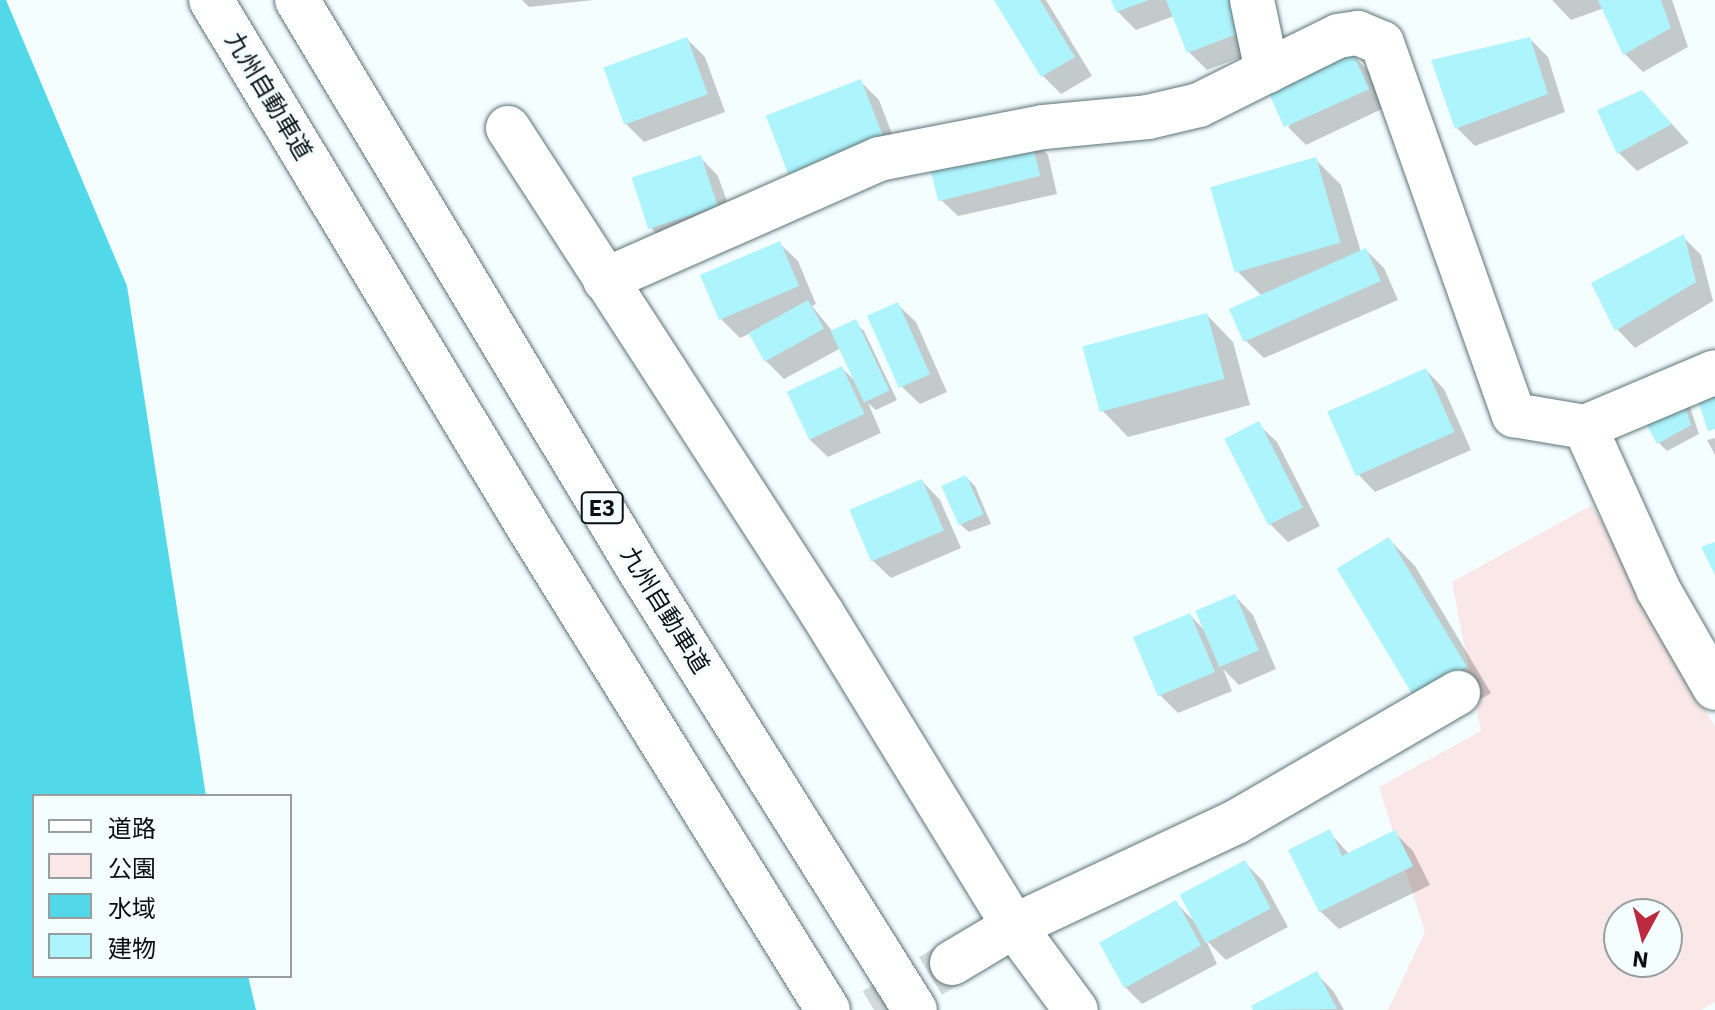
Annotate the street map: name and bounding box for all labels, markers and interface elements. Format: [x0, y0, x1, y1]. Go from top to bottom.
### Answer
street label: 九州自動車道 [220, 27, 318, 165]
road number: E3 [580, 490, 624, 526]
street label: 九州自動車道 [615, 541, 715, 679]
legend [32, 794, 292, 978]
text: 道路 [108, 812, 156, 844]
text: 公園 [108, 852, 156, 884]
text: 水域 [108, 892, 156, 924]
north arrow [1603, 898, 1683, 978]
text: 建物 [108, 932, 156, 964]
text: N [1631, 945, 1650, 976]

